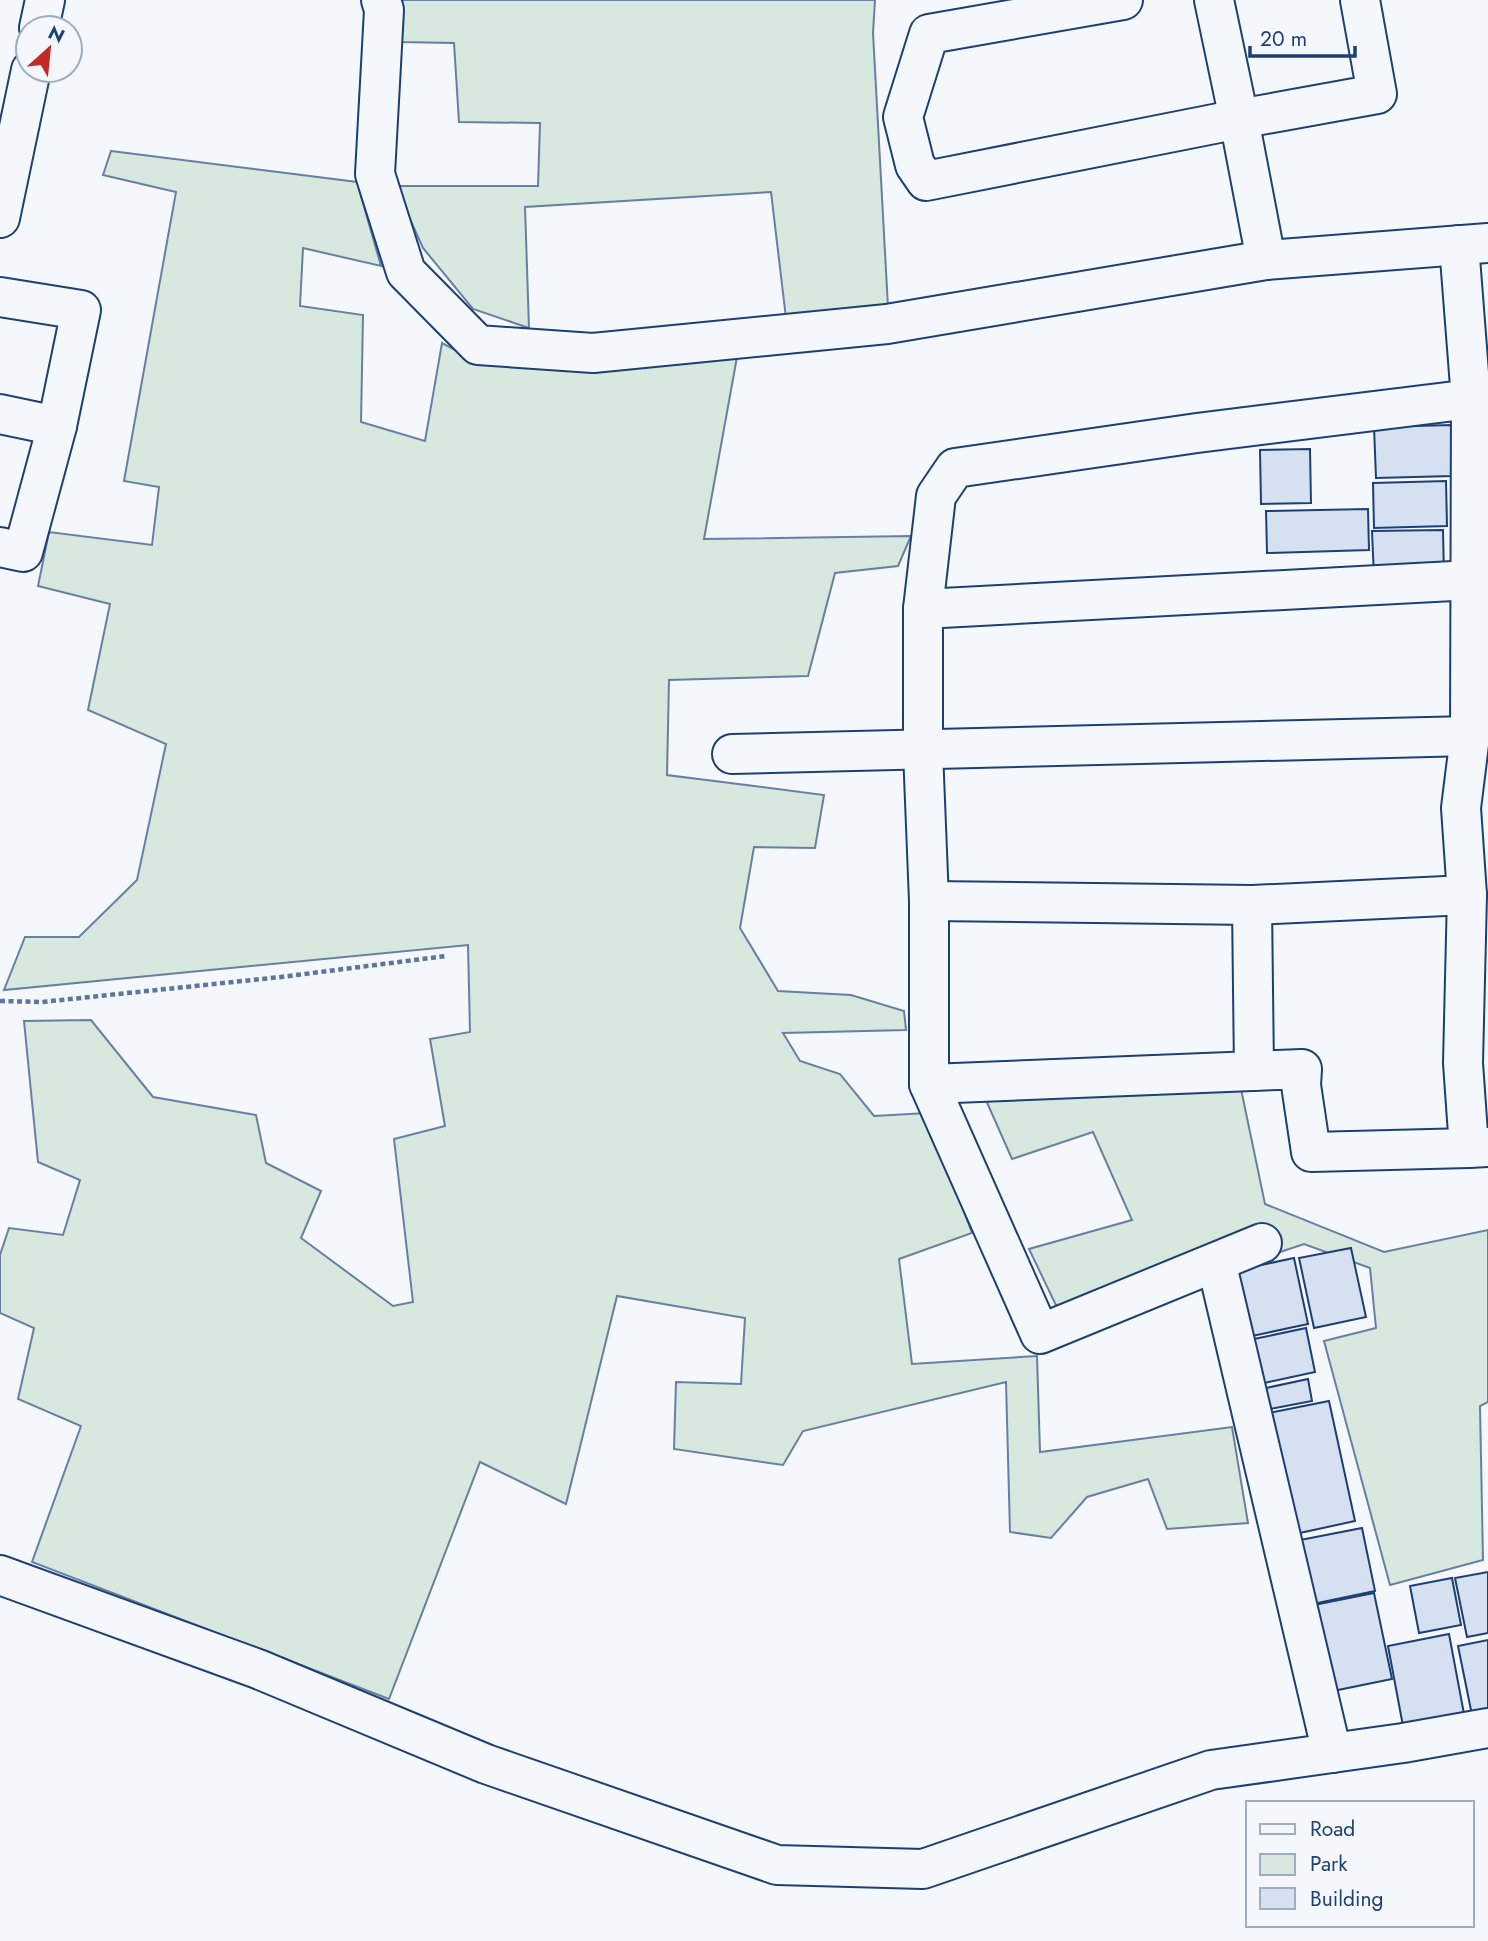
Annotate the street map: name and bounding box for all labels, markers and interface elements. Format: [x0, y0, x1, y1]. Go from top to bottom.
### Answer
north arrow [14, 14, 84, 84]
scale bar [1250, 14, 1355, 58]
text: N [44, 19, 69, 50]
text: 20 m [1260, 24, 1307, 54]
legend [1246, 1801, 1474, 1927]
text: Road [1310, 1814, 1355, 1844]
text: Park [1310, 1849, 1348, 1879]
text: Building [1310, 1884, 1383, 1914]

